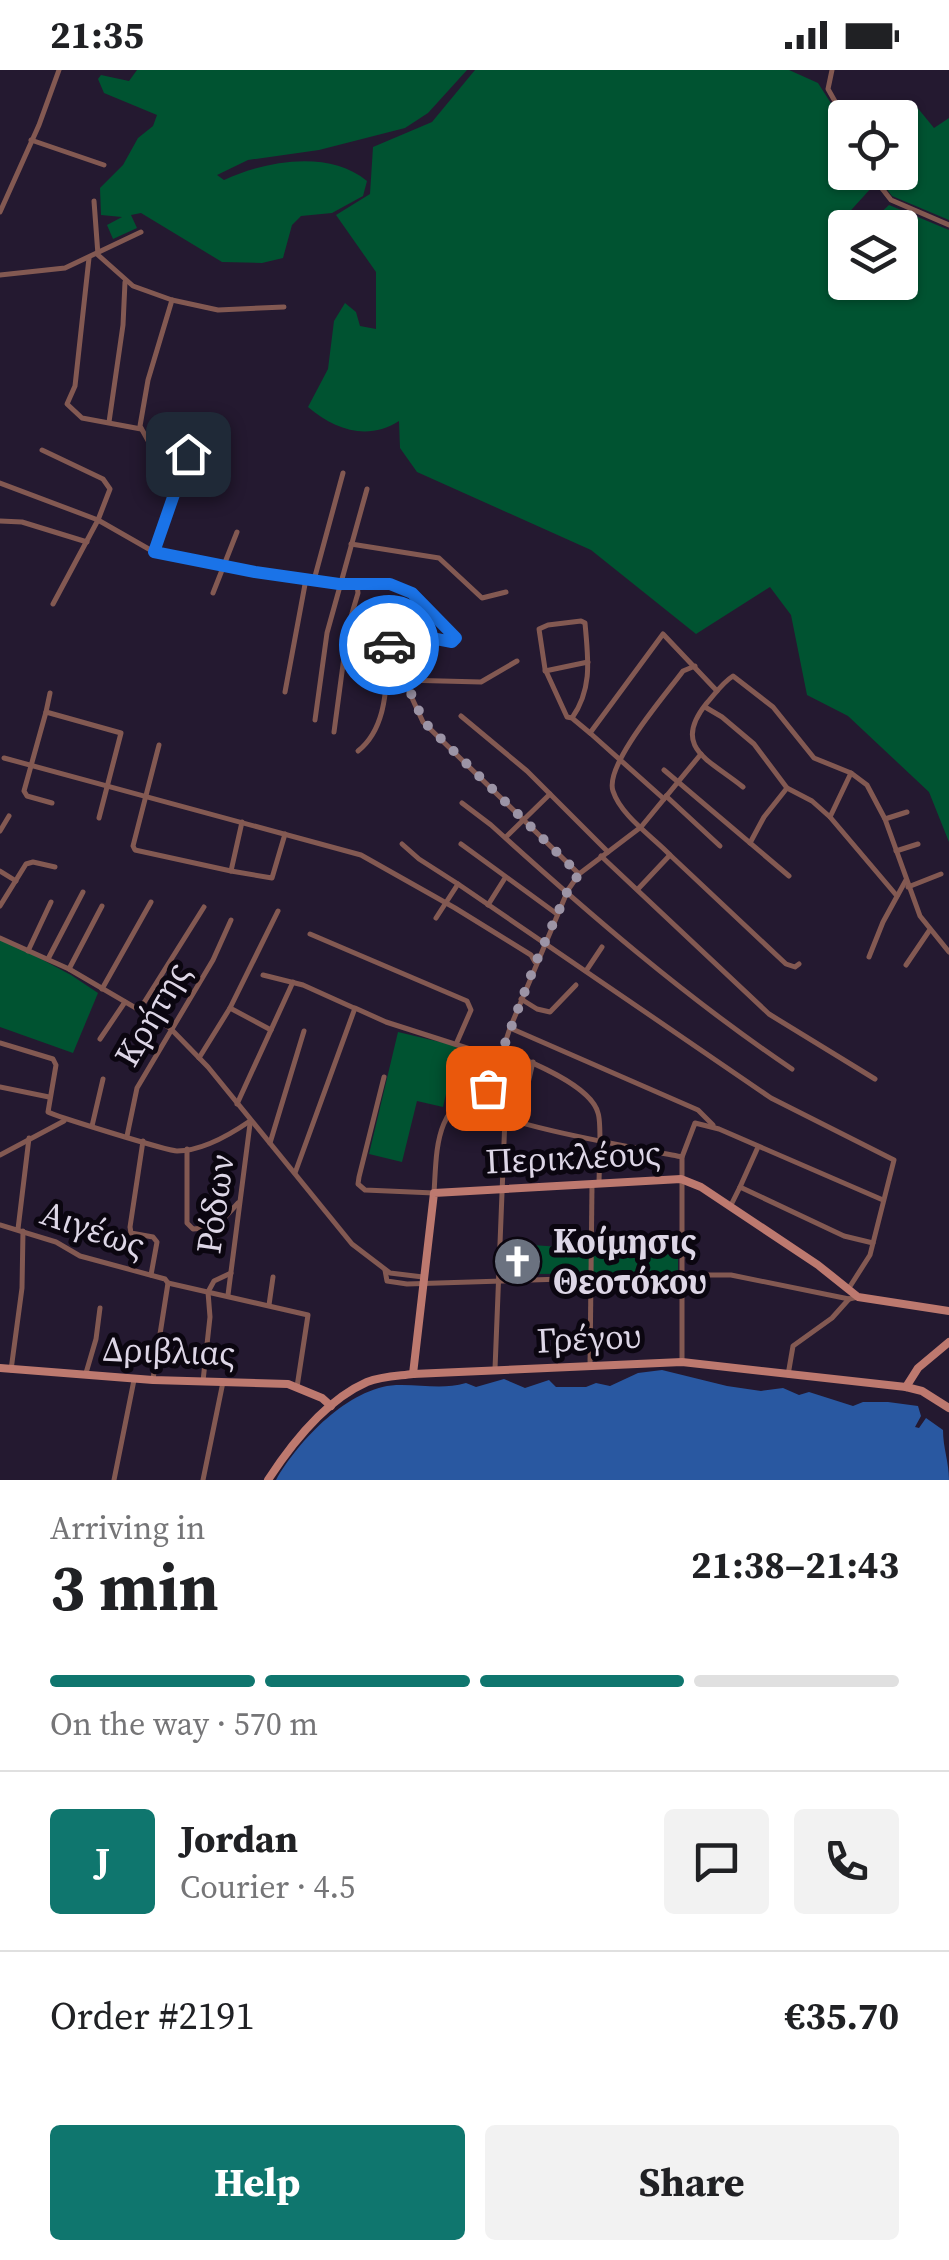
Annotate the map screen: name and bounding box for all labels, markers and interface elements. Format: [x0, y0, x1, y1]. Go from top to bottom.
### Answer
text: 21:35 [50, 9, 144, 61]
map controls [828, 100, 918, 300]
button: locate [828, 100, 918, 190]
button: layers [828, 210, 918, 300]
pin [146, 412, 231, 497]
icon: home [161, 427, 216, 482]
courier [339, 595, 439, 695]
icon: car [362, 618, 417, 673]
street label: Κρήτης [103, 953, 201, 1075]
pin [446, 1046, 531, 1131]
icon: bag [461, 1061, 516, 1116]
street label: Περικλέους [484, 1128, 662, 1186]
street label: Ρόδων [184, 1151, 246, 1257]
street label: Αιγέως [34, 1189, 152, 1269]
place label: Κοίμησις Θεοτόκου [553, 1217, 707, 1305]
church icon: Κοίμησις Θεοτόκου [492, 1235, 544, 1287]
street label: Γρέγου [535, 1311, 643, 1365]
street label: Δριβλιας [102, 1325, 236, 1377]
text: Arriving in [50, 1506, 205, 1550]
text: 21:38–21:43 [691, 1539, 899, 1591]
text: 3 min [50, 1543, 219, 1632]
text: On the way · 570 m [50, 1702, 318, 1746]
button: chat [664, 1809, 769, 1914]
button: phone [794, 1809, 899, 1914]
text: Jordan [180, 1813, 298, 1865]
text: J [95, 1835, 110, 1887]
text: Courier · 4.5 [180, 1865, 355, 1909]
text: Order #2191 [50, 1990, 254, 2042]
text: €35.70 [785, 1990, 899, 2042]
button: Help [50, 2125, 465, 2240]
button: Share [485, 2125, 899, 2240]

